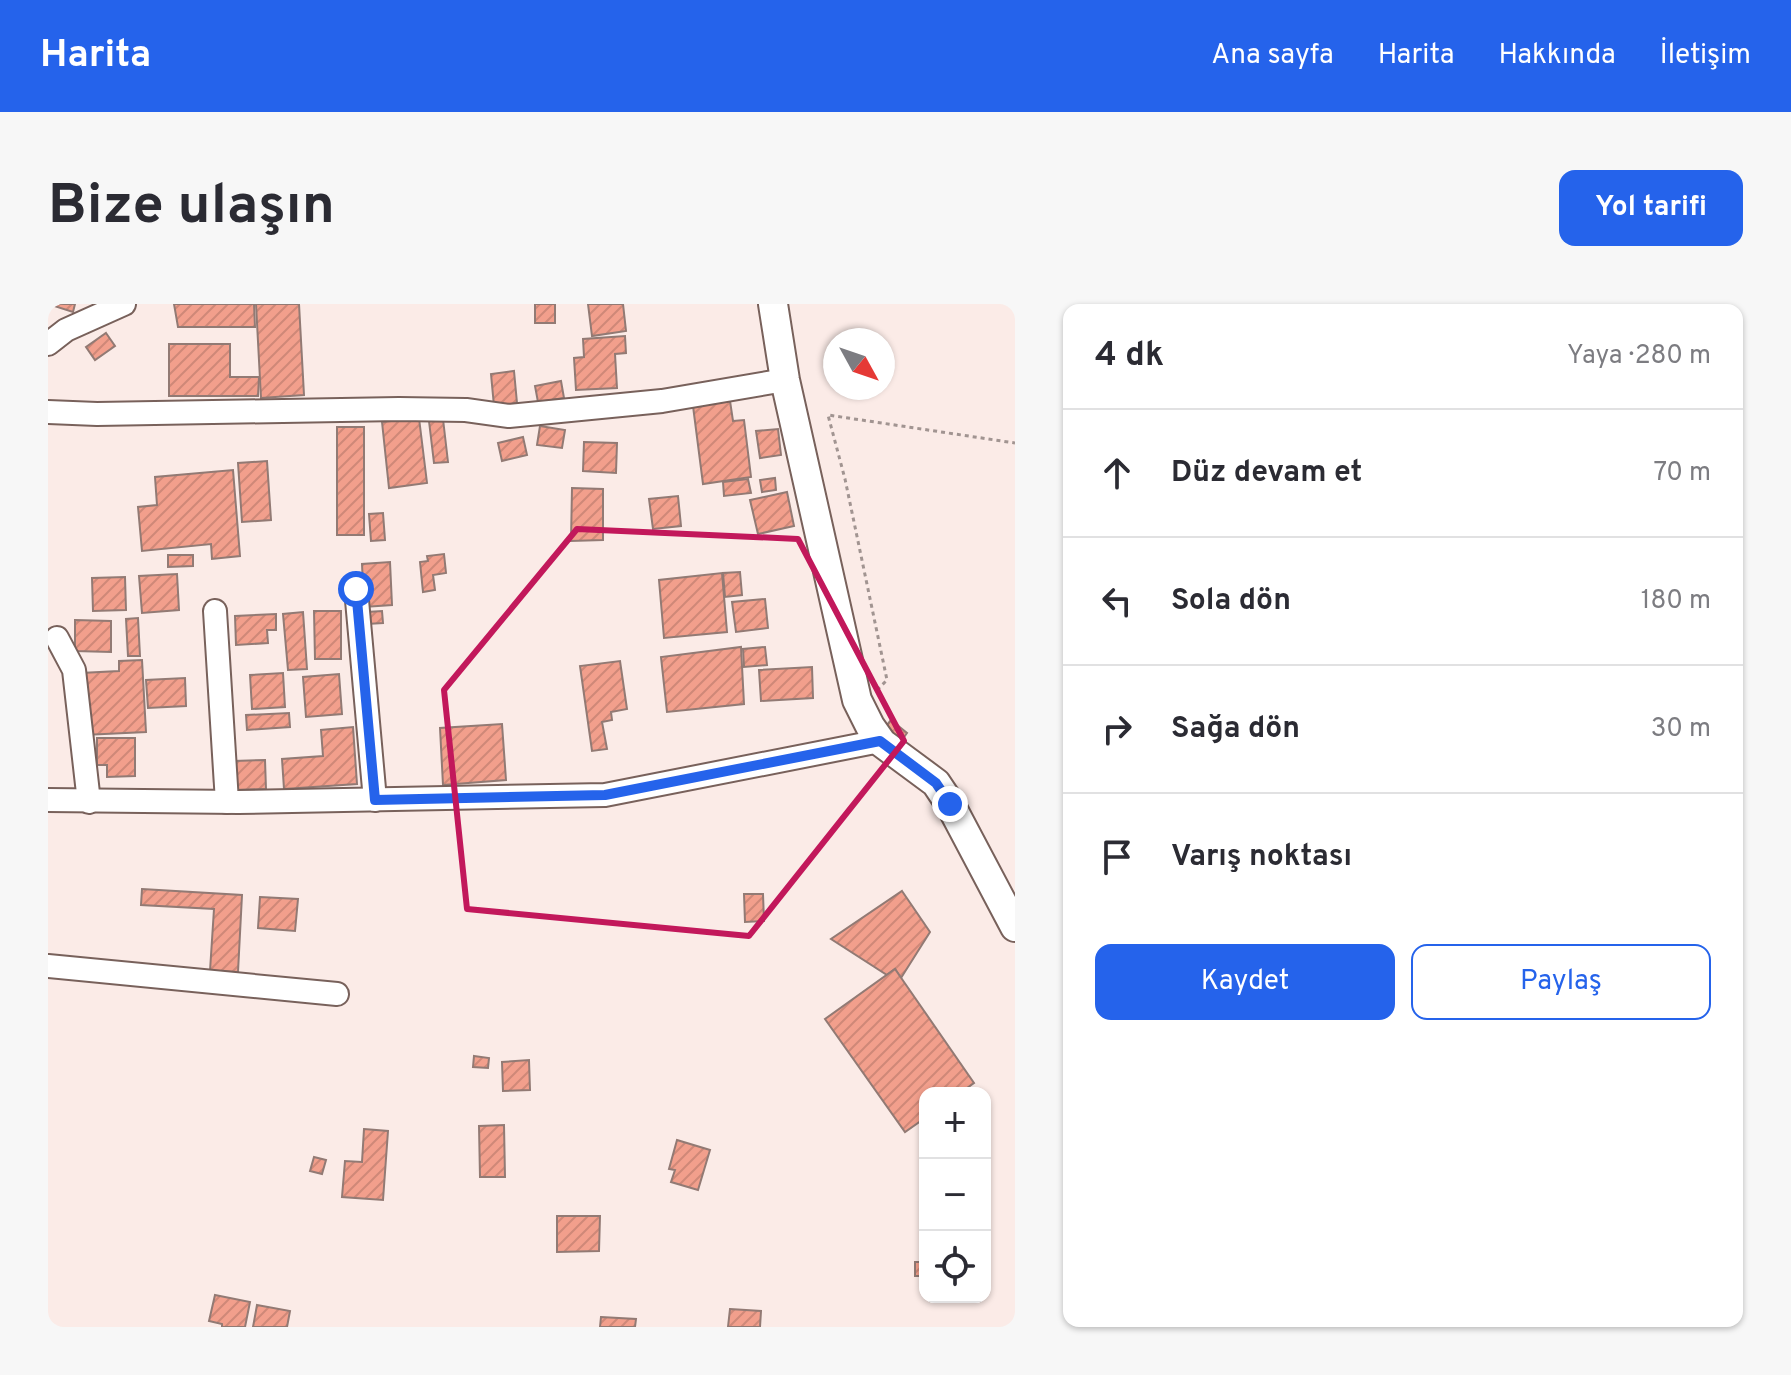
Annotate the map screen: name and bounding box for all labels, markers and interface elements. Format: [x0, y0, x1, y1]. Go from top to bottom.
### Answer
text: Harita [40, 32, 151, 81]
text: Ana sayfa [1211, 38, 1334, 74]
text: Harita [1378, 38, 1454, 74]
text: Hakkında [1498, 38, 1616, 74]
text: İletişim [1660, 38, 1751, 74]
button: Yol tarifi [1559, 170, 1743, 246]
text: Bize ulaşın [48, 173, 335, 243]
north arrow [823, 328, 895, 400]
text: 4 dk [1095, 335, 1164, 378]
text: Yaya · 280 m [1567, 340, 1711, 373]
icon: ahead [1095, 451, 1139, 495]
text: Düz devam et [1171, 455, 1362, 492]
text: 70 m [1653, 457, 1711, 490]
route start [338, 571, 374, 607]
icon: left [1095, 579, 1139, 623]
text: Sola dön [1171, 583, 1291, 620]
text: 180 m [1641, 585, 1711, 618]
icon: right [1095, 707, 1139, 751]
text: Sağa dön [1171, 711, 1300, 748]
text: 30 m [1651, 713, 1711, 746]
route end [932, 786, 968, 822]
icon: arrive [1095, 835, 1139, 879]
text: Varış noktası [1171, 839, 1352, 876]
button: Kaydet [1095, 944, 1395, 1020]
button: Paylaş [1411, 944, 1711, 1020]
map controls [919, 1087, 991, 1303]
button: + [919, 1087, 991, 1159]
button: − [919, 1159, 991, 1231]
button: locate [919, 1231, 991, 1303]

